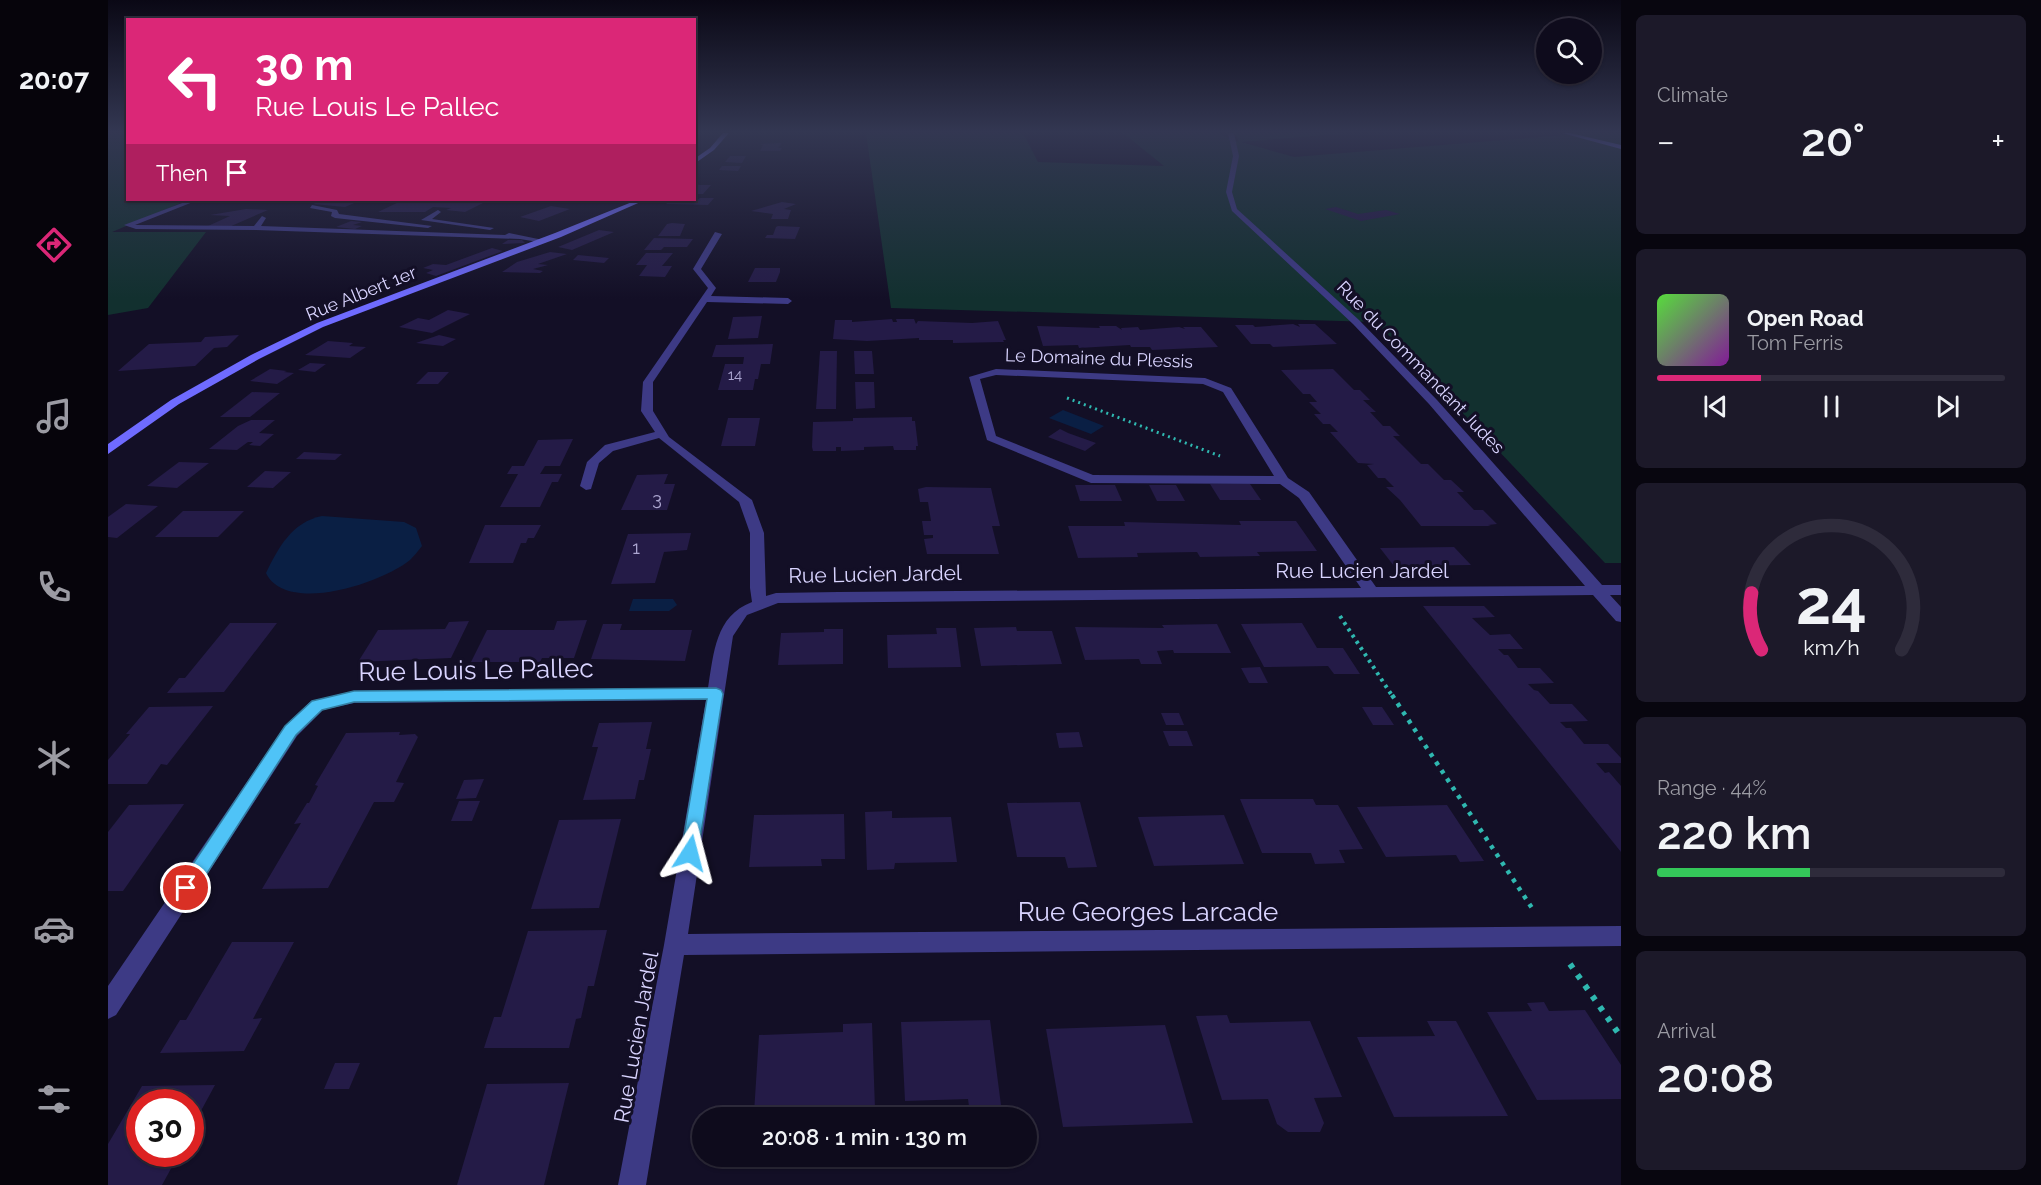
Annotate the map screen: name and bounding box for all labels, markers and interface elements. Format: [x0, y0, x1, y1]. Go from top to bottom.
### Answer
map controls [1536, 18, 1602, 84]
button: search [1536, 18, 1602, 84]
text: 30 m [255, 41, 353, 90]
icon: left [156, 42, 234, 120]
text: 20:07 [19, 64, 89, 95]
text: Climate [1657, 83, 1728, 107]
text: Rue Louis Le Pallec [255, 91, 499, 122]
text: 20° [1801, 114, 1865, 167]
text: − [1657, 122, 1675, 161]
text: + [1991, 122, 2005, 161]
icon: arrive [220, 156, 253, 189]
text: Then [156, 160, 208, 186]
icon: directions [33, 224, 75, 266]
street label: Rue Albert 1er [303, 261, 420, 325]
street label: Rue du Commandant Judes [1333, 276, 1509, 458]
text: Open Road [1747, 305, 1864, 331]
text: Tom Ferris [1747, 331, 1843, 355]
street label: Le Domaine du Plessis [1005, 344, 1194, 372]
house number: 14 [728, 366, 742, 384]
icon: previous [1699, 390, 1732, 423]
icon: pause [1815, 390, 1848, 423]
icon: next [1931, 390, 1964, 423]
icon: music [33, 395, 75, 437]
house number: 3 [652, 488, 662, 509]
house number: 1 [632, 537, 640, 558]
street label: Rue Lucien Jardel [1275, 558, 1449, 583]
street label: Rue Lucien Jardel [788, 560, 962, 588]
text: 24 [1796, 565, 1866, 639]
icon: phone [33, 566, 75, 608]
text: km/h [1803, 635, 1859, 660]
street label: Rue Louis Le Pallec [358, 653, 594, 687]
icon: climate [33, 737, 75, 779]
text: Range · 44% [1657, 776, 1767, 800]
text: 220 km [1657, 807, 1812, 860]
position arrow [658, 821, 722, 885]
pin [160, 862, 211, 913]
icon: arrive [169, 871, 202, 904]
street label: Rue Georges Larcade [1018, 897, 1278, 927]
icon: car [33, 908, 75, 950]
street label: Rue Lucien Jardel [609, 949, 663, 1125]
text: Arrival [1657, 1019, 1716, 1043]
text: 20:08 [1657, 1050, 1774, 1103]
icon: filters [33, 1078, 75, 1120]
speed limit sign: 30 [126, 1089, 204, 1167]
text: 20:08 · 1 min · 130 m [762, 1124, 967, 1150]

